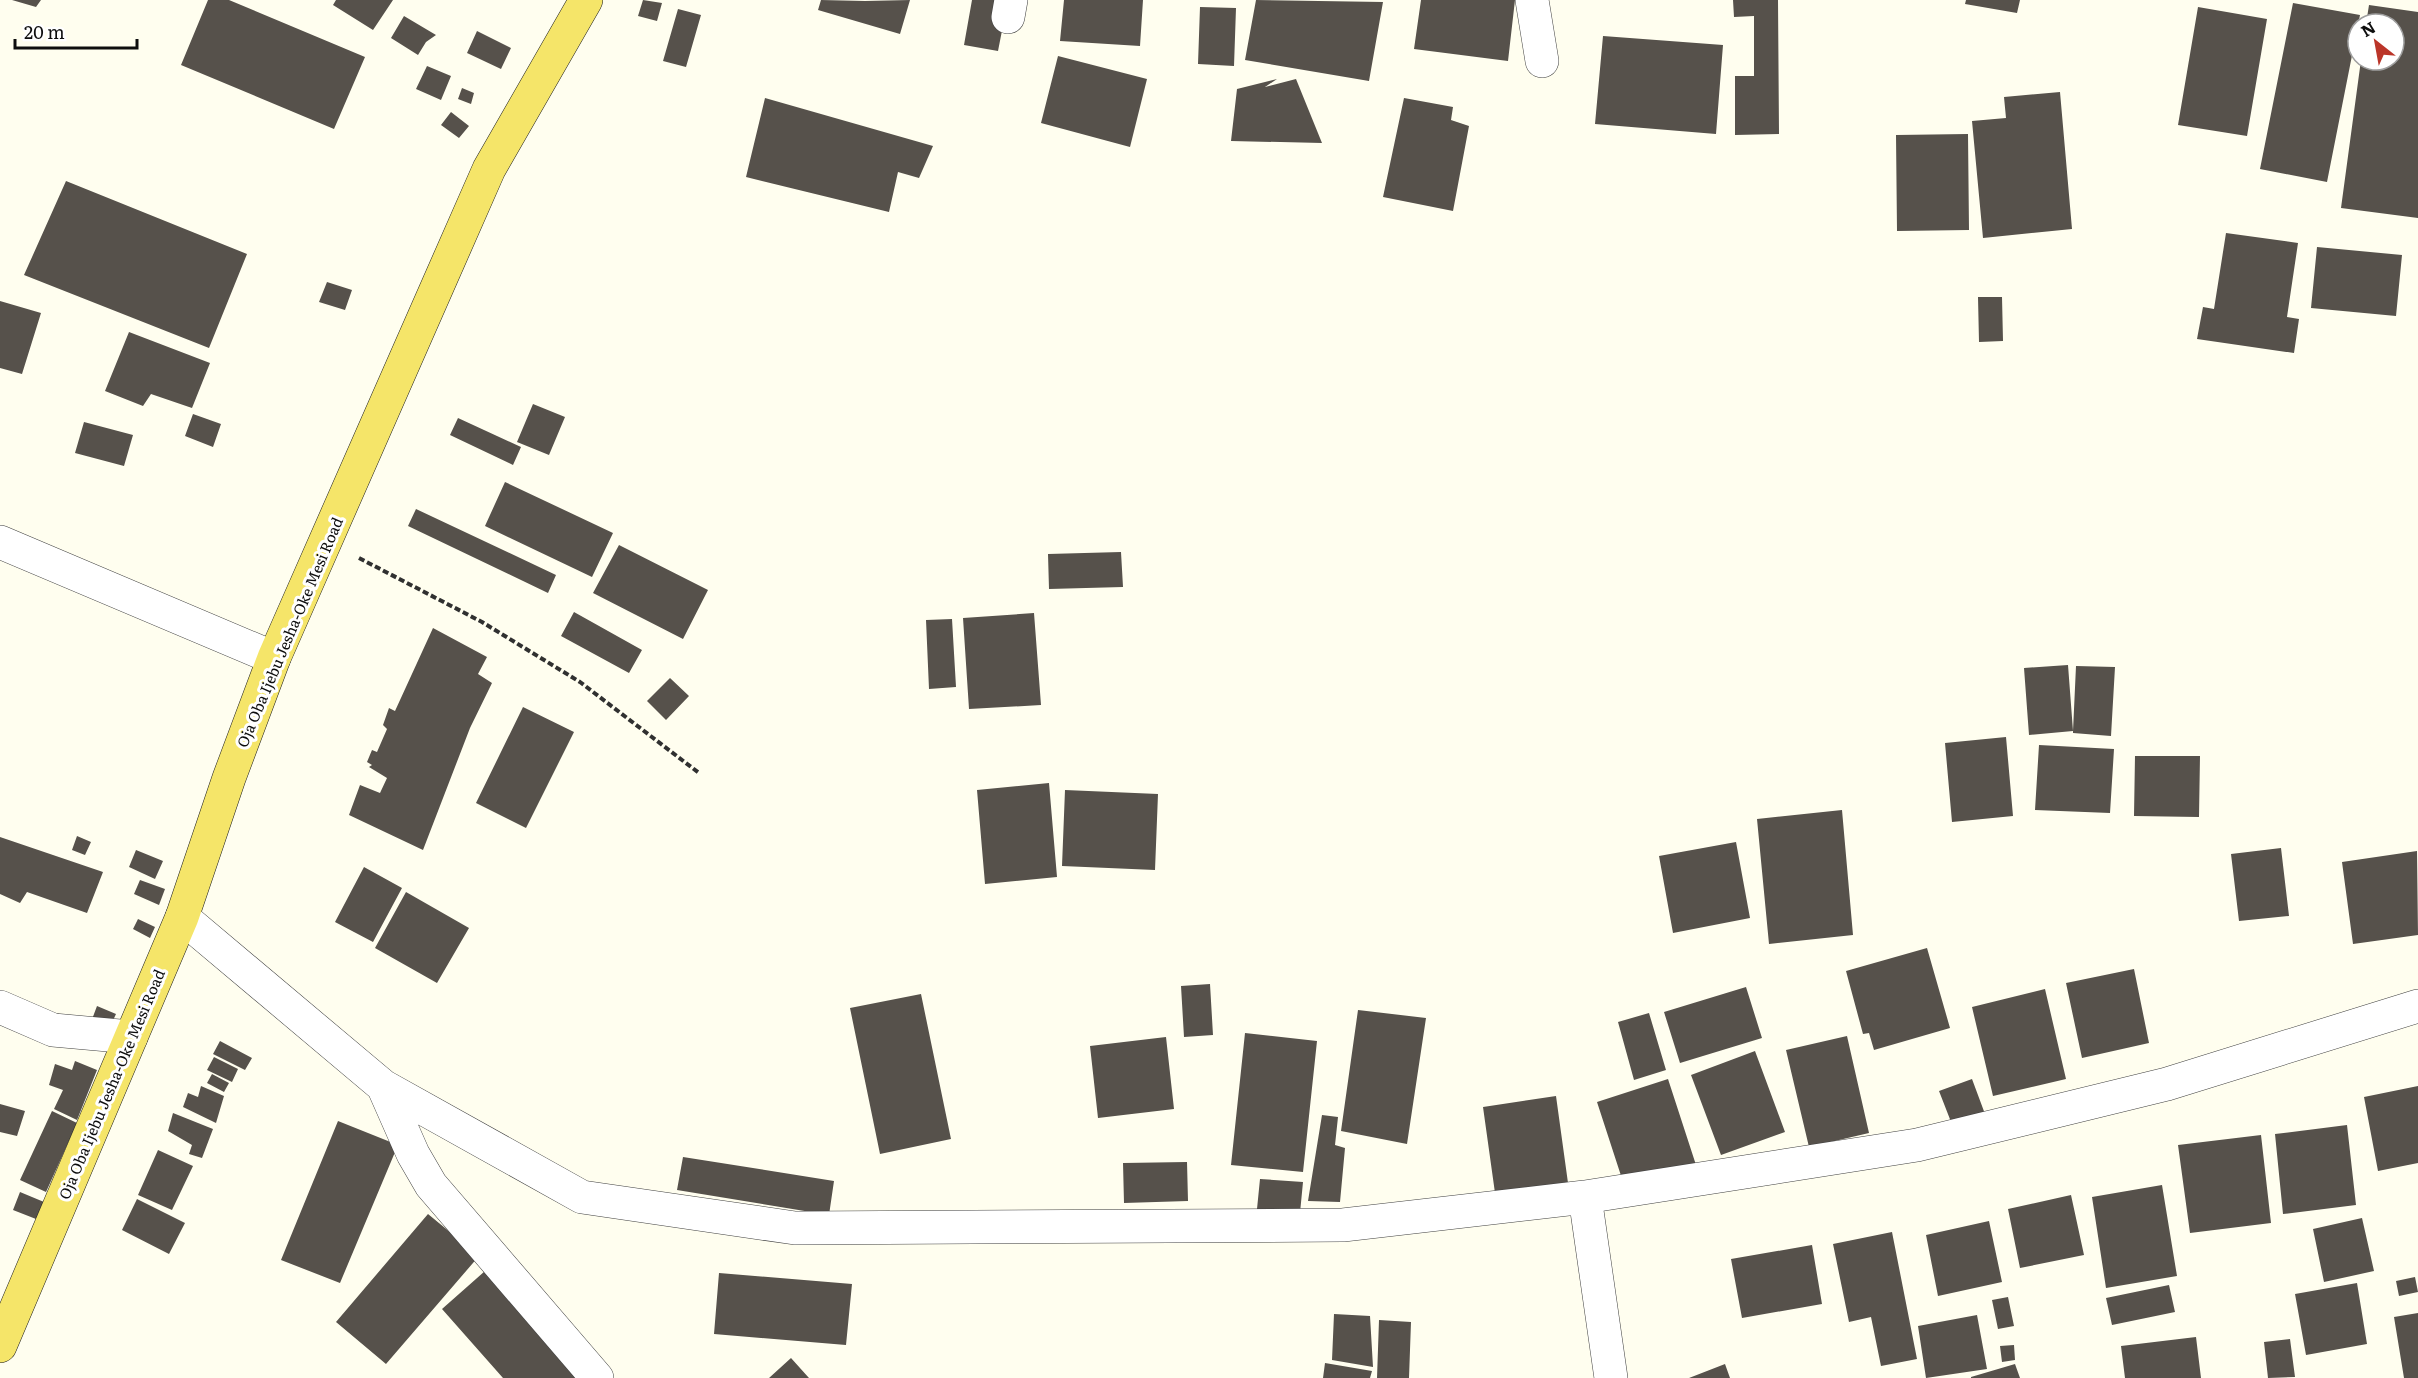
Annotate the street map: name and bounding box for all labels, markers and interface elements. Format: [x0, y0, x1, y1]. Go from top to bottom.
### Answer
scale bar [15, 12, 136, 50]
north arrow [2346, 12, 2406, 72]
text: N [2356, 15, 2380, 42]
text: 20 m [24, 18, 65, 45]
street label: Oja Oba Ijebu Jesha-Oke Mesi Road [230, 513, 348, 751]
street label: Oja Oba Ijebu Jesha-Oke Mesi Road [52, 965, 170, 1203]

